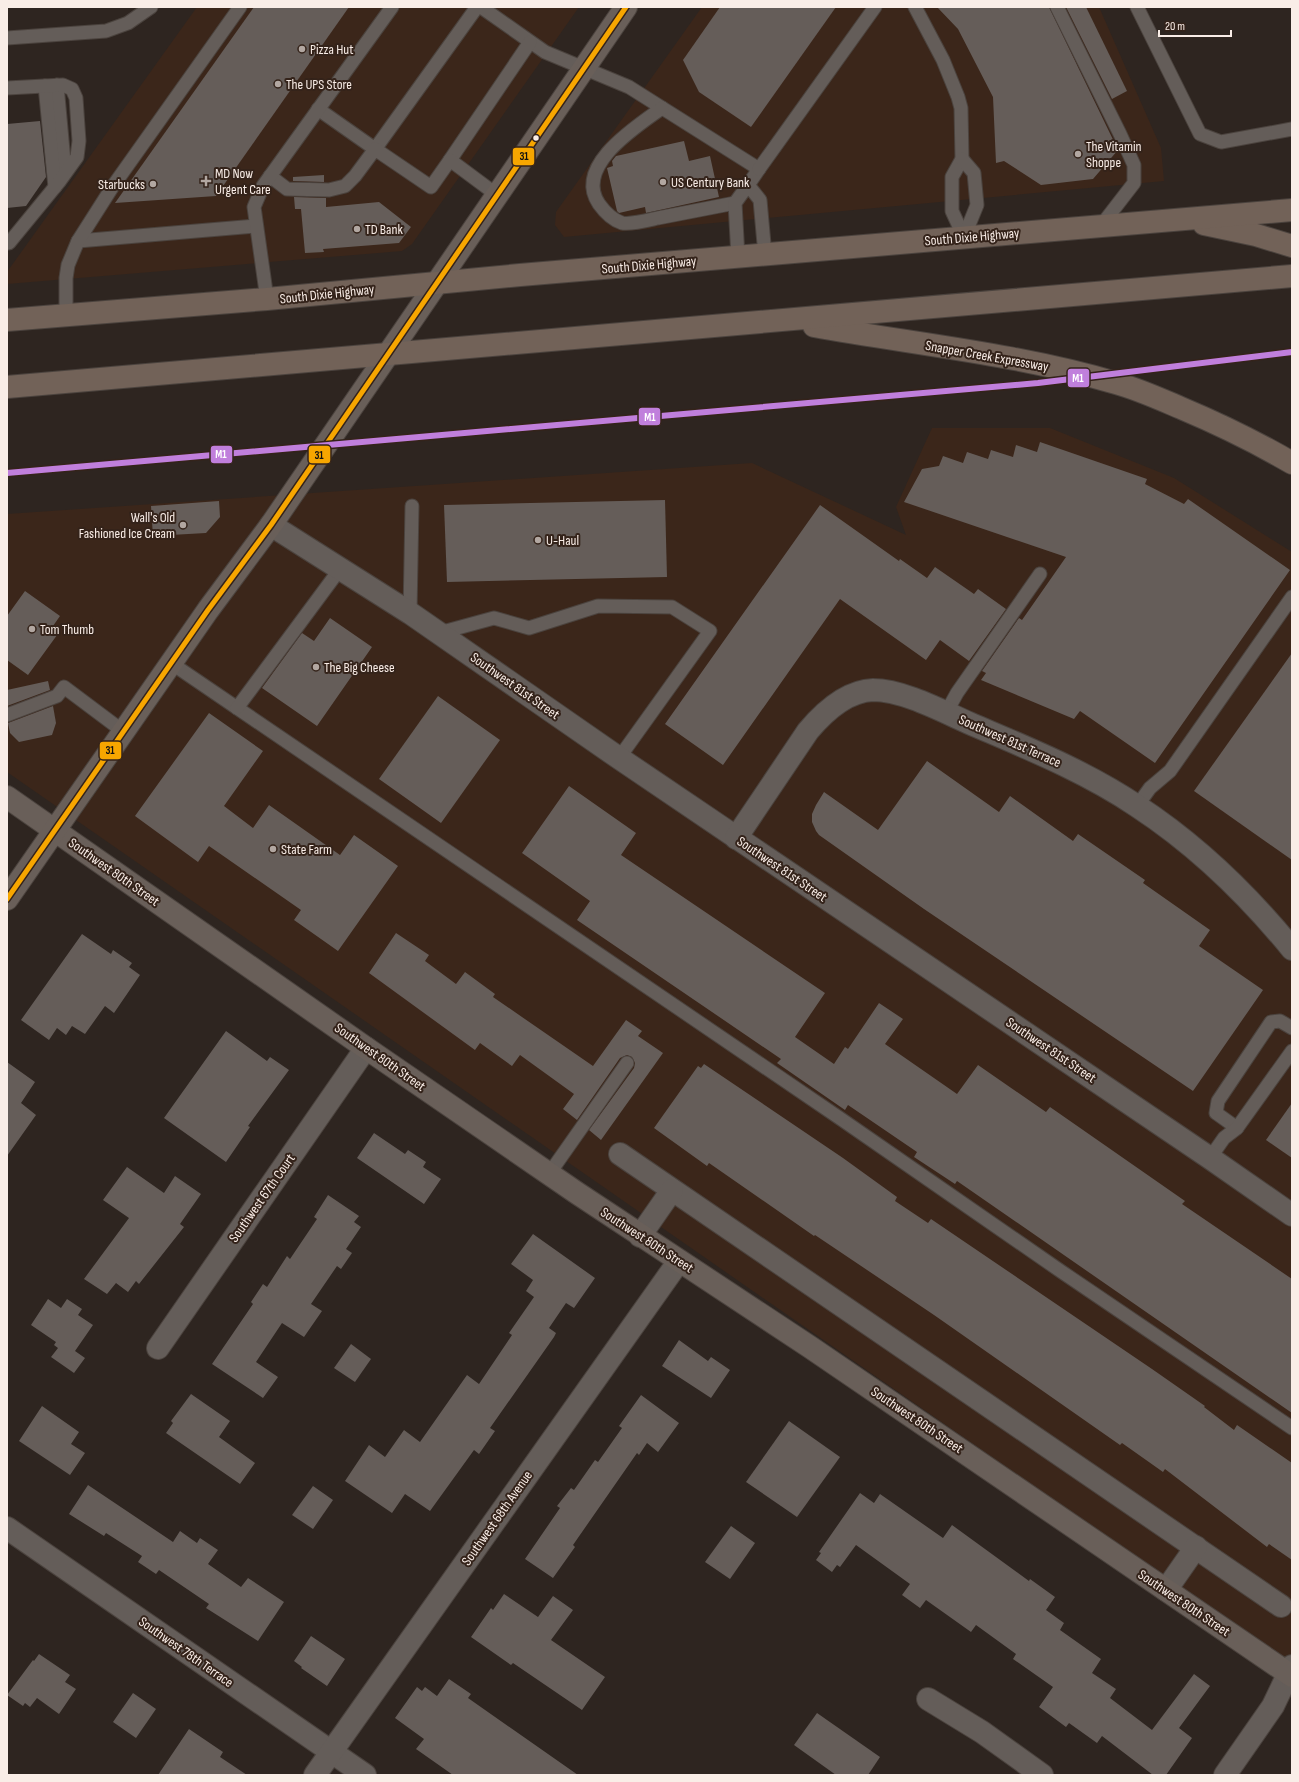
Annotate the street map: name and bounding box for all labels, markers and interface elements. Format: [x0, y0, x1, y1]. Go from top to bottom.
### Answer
scale bar [1159, 12, 1231, 38]
text: 20 m [1165, 19, 1185, 34]
place label: Pizza Hut [310, 41, 353, 58]
marker: Pizza Hut [297, 44, 307, 54]
place label: The UPS Store [286, 76, 352, 93]
marker: The UPS Store [273, 79, 283, 89]
unlabelled marker [531, 133, 541, 143]
place label: The Vitamin Shoppe [1086, 138, 1141, 171]
line badge: 31 [512, 147, 535, 166]
marker: The Vitamin Shoppe [1073, 149, 1083, 159]
text: 31 [519, 150, 529, 163]
place label: MD Now Urgent Care [215, 165, 271, 198]
place label: US Century Bank [671, 174, 750, 191]
marker: MD Now Urgent Care [200, 175, 212, 187]
place label: Starbucks [98, 176, 145, 193]
marker: US Century Bank [658, 177, 668, 187]
marker: Starbucks [148, 179, 158, 189]
place label: TD Bank [365, 221, 403, 238]
marker: TD Bank [352, 224, 362, 234]
street label: South Dixie Highway [924, 224, 1021, 250]
street label: South Dixie Highway [601, 252, 698, 278]
street label: South Dixie Highway [279, 281, 376, 307]
street label: Snapper Creek Expressway [924, 337, 1050, 375]
line badge: M1 [1067, 368, 1090, 388]
text: M1 [1072, 372, 1084, 385]
line badge: M1 [638, 407, 661, 426]
text: M1 [644, 411, 656, 424]
line badge: M1 [210, 445, 233, 464]
line badge: 31 [308, 445, 331, 464]
text: M1 [215, 448, 227, 461]
text: 31 [314, 449, 324, 462]
place label: Wall's Old Fashioned Ice Cream [79, 509, 175, 542]
marker: Wall's Old Fashioned Ice Cream [178, 520, 188, 530]
place label: U-Haul [546, 532, 579, 549]
marker: U-Haul [533, 535, 543, 545]
place label: Tom Thumb [40, 621, 94, 638]
marker: Tom Thumb [27, 624, 37, 634]
street label: Southwest 81st Street [467, 649, 563, 723]
place label: The Big Cheese [324, 659, 395, 676]
marker: The Big Cheese [311, 662, 321, 672]
street label: Southwest 81st Terrace [956, 711, 1064, 771]
line badge: 31 [99, 741, 122, 760]
text: 31 [105, 744, 115, 757]
street label: Southwest 81st Street [734, 833, 830, 905]
street label: Southwest 80th Street [65, 834, 163, 910]
place label: State Farm [281, 841, 332, 858]
marker: State Farm [268, 844, 278, 854]
street label: Southwest 81st Street [1003, 1014, 1099, 1086]
street label: Southwest 80th Street [331, 1019, 429, 1095]
street label: Southwest 67th Court [225, 1151, 299, 1245]
street label: Southwest 80th Street [597, 1204, 697, 1276]
street label: Southwest 80th Street [868, 1383, 966, 1457]
street label: Southwest 68th Avenue [458, 1467, 536, 1569]
street label: Southwest 80th Street [1135, 1566, 1233, 1640]
street label: Southwest 78th Terrace [135, 1613, 237, 1691]

